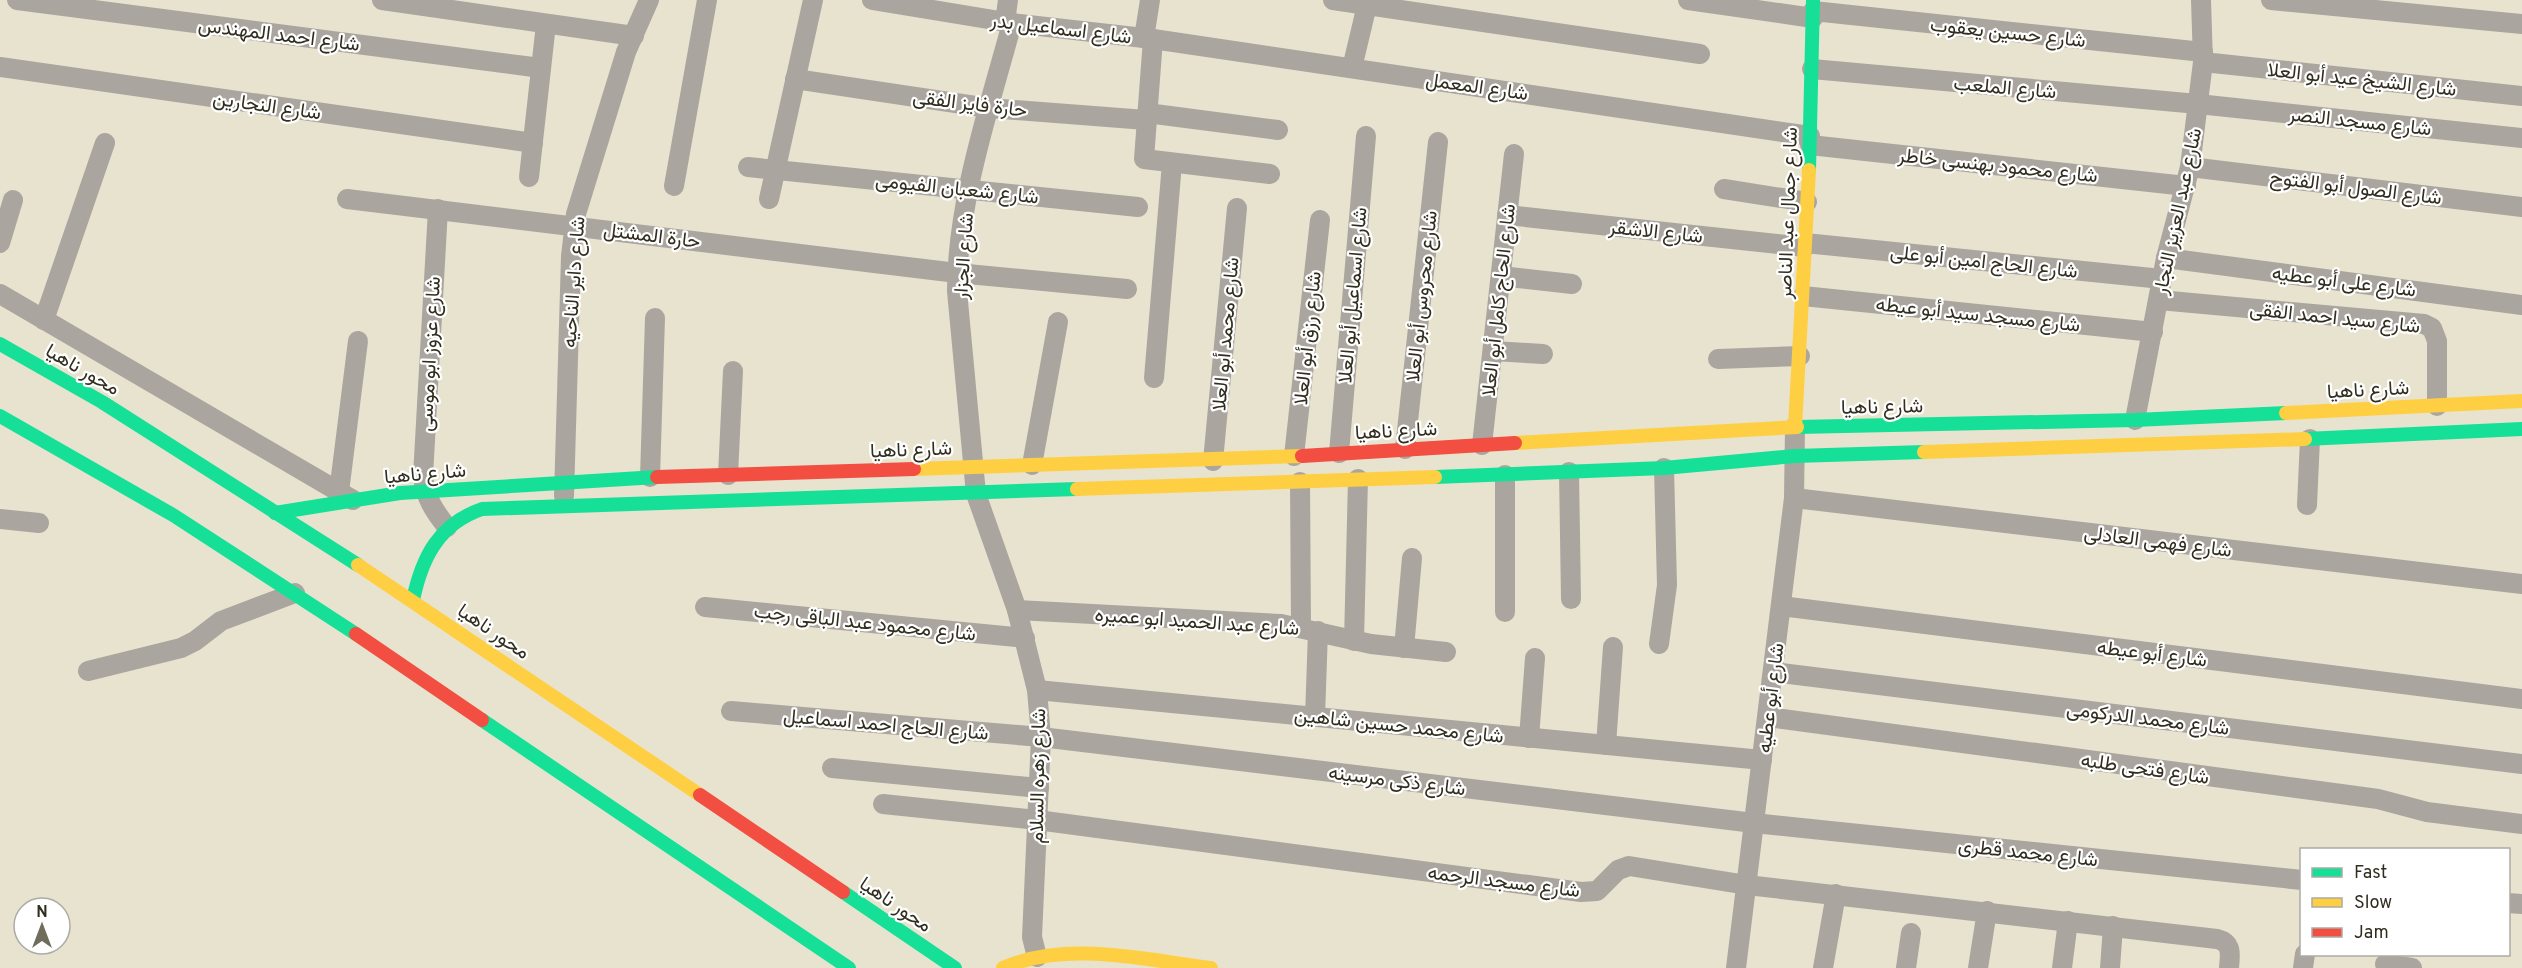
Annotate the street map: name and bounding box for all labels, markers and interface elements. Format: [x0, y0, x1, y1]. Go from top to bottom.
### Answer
street label: شارع اسماعيل بدر [988, 8, 1133, 52]
street label: شارع احمد المهندس [196, 13, 361, 59]
street label: شارع حسين يعقوب [1929, 13, 2087, 55]
street label: شارع الشيخ عيد أبو العلا [2266, 58, 2458, 104]
street label: شارع المعمل [1424, 68, 1530, 108]
street label: شارع الملعب [1952, 72, 2057, 106]
street label: حارة فايز الفقى [911, 85, 1028, 125]
street label: شارع النجارين [211, 87, 323, 127]
street label: شارع مسجد النصر [2286, 102, 2433, 143]
street label: شارع عبد العزيز النجار [2148, 126, 2209, 298]
street label: شارع جمال عبد الناصر [1773, 127, 1805, 300]
street label: شارع محمود بهنسى خاطر [1896, 143, 2099, 190]
street label: شارع الصول أبو الفتوح [2268, 166, 2443, 212]
street label: شارع شعبان الفيومى [874, 168, 1040, 211]
street label: شارع الحاج كامل أبو العلا [1477, 203, 1523, 398]
street label: شارع اسماعيل أبو العلا [1333, 206, 1375, 384]
street label: شارع محروس أبو العلا [1401, 209, 1445, 383]
street label: شارع الجزار [949, 212, 981, 301]
street label: شارع داير الناحيه [557, 215, 593, 349]
street label: شارع الاشقر [1607, 215, 1704, 251]
street label: حارة المشتل [602, 218, 702, 256]
street label: شارع الحاج امين أبو على [1889, 240, 2079, 286]
street label: شارع محمد أبو العلا [1207, 256, 1247, 412]
street label: شارع على أبو عطيه [2270, 261, 2417, 305]
street label: شارع رزق أبو العلا [1289, 270, 1329, 406]
street label: شارع عزوز ابو موسى [414, 276, 448, 433]
street label: شارع مسجد سيد أبو عيطه [1874, 292, 2081, 340]
street label: شارع سيد احمد الفقى [2248, 297, 2421, 341]
street label: محور ناهيا [40, 339, 124, 403]
street label: شارع ناهيا [2326, 376, 2410, 406]
street label: شارع ناهيا [1841, 394, 1923, 422]
street label: شارع ناهيا [1354, 417, 1438, 447]
street label: شارع ناهيا [870, 437, 953, 465]
street label: شارع ناهيا [383, 458, 467, 492]
street label: شارع فهمى العادلى [2082, 521, 2233, 565]
street label: محور ناهيا [452, 599, 534, 666]
street label: شارع محمود عبد الباقى رجب [752, 599, 977, 649]
street label: شارع عبد الحميد ابو عميره [1094, 603, 1300, 643]
street label: شارع أبو عيطه [2095, 635, 2208, 675]
street label: شارع أبو عطيه [1752, 642, 1792, 755]
street label: شارع محمد الدركومى [2065, 697, 2231, 743]
street label: شارع محمد حسين شاهين [1293, 703, 1505, 751]
street label: شارع الحاج احمد اسماعيل [782, 704, 990, 748]
street label: شارع زهره السلام [1025, 708, 1053, 844]
street label: شارع فتحى طلبه [2079, 748, 2211, 792]
street label: شارع ذكى مرسينه [1327, 761, 1467, 803]
street label: شارع محمد قطرى [1957, 834, 2099, 874]
legend [2300, 848, 2510, 956]
street label: شارع مسجد الرحمه [1426, 861, 1581, 905]
text: Fast [2354, 862, 2387, 885]
street label: محور ناهيا [854, 872, 936, 939]
text: Slow [2354, 892, 2392, 915]
north arrow [12, 896, 72, 956]
text: N [36, 903, 48, 923]
text: Jam [2354, 922, 2389, 945]

